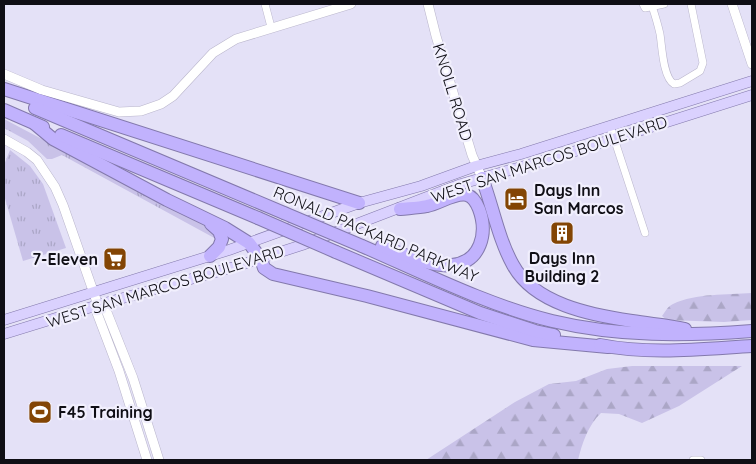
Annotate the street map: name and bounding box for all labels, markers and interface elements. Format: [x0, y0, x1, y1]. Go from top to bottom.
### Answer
street label: KNOLL ROAD [429, 41, 477, 143]
street label: WEST SAN MARCOS BOULEVARD [428, 111, 670, 207]
place label: Days Inn San Marcos [534, 180, 624, 218]
street label: RONALD PACKARD PARKWAY [270, 182, 482, 286]
hotel icon: Days Inn San Marcos [503, 186, 529, 212]
building icon: Days Inn Building 2 [549, 220, 575, 246]
street label: WEST SAN MARCOS BOULEVARD [44, 240, 286, 332]
supermarket icon: 7-Eleven [102, 246, 128, 272]
place label: Days Inn Building 2 [525, 248, 599, 286]
place label: 7-Eleven [32, 249, 98, 269]
sports icon: F45 Training [27, 399, 53, 425]
place label: F45 Training [58, 402, 153, 422]

